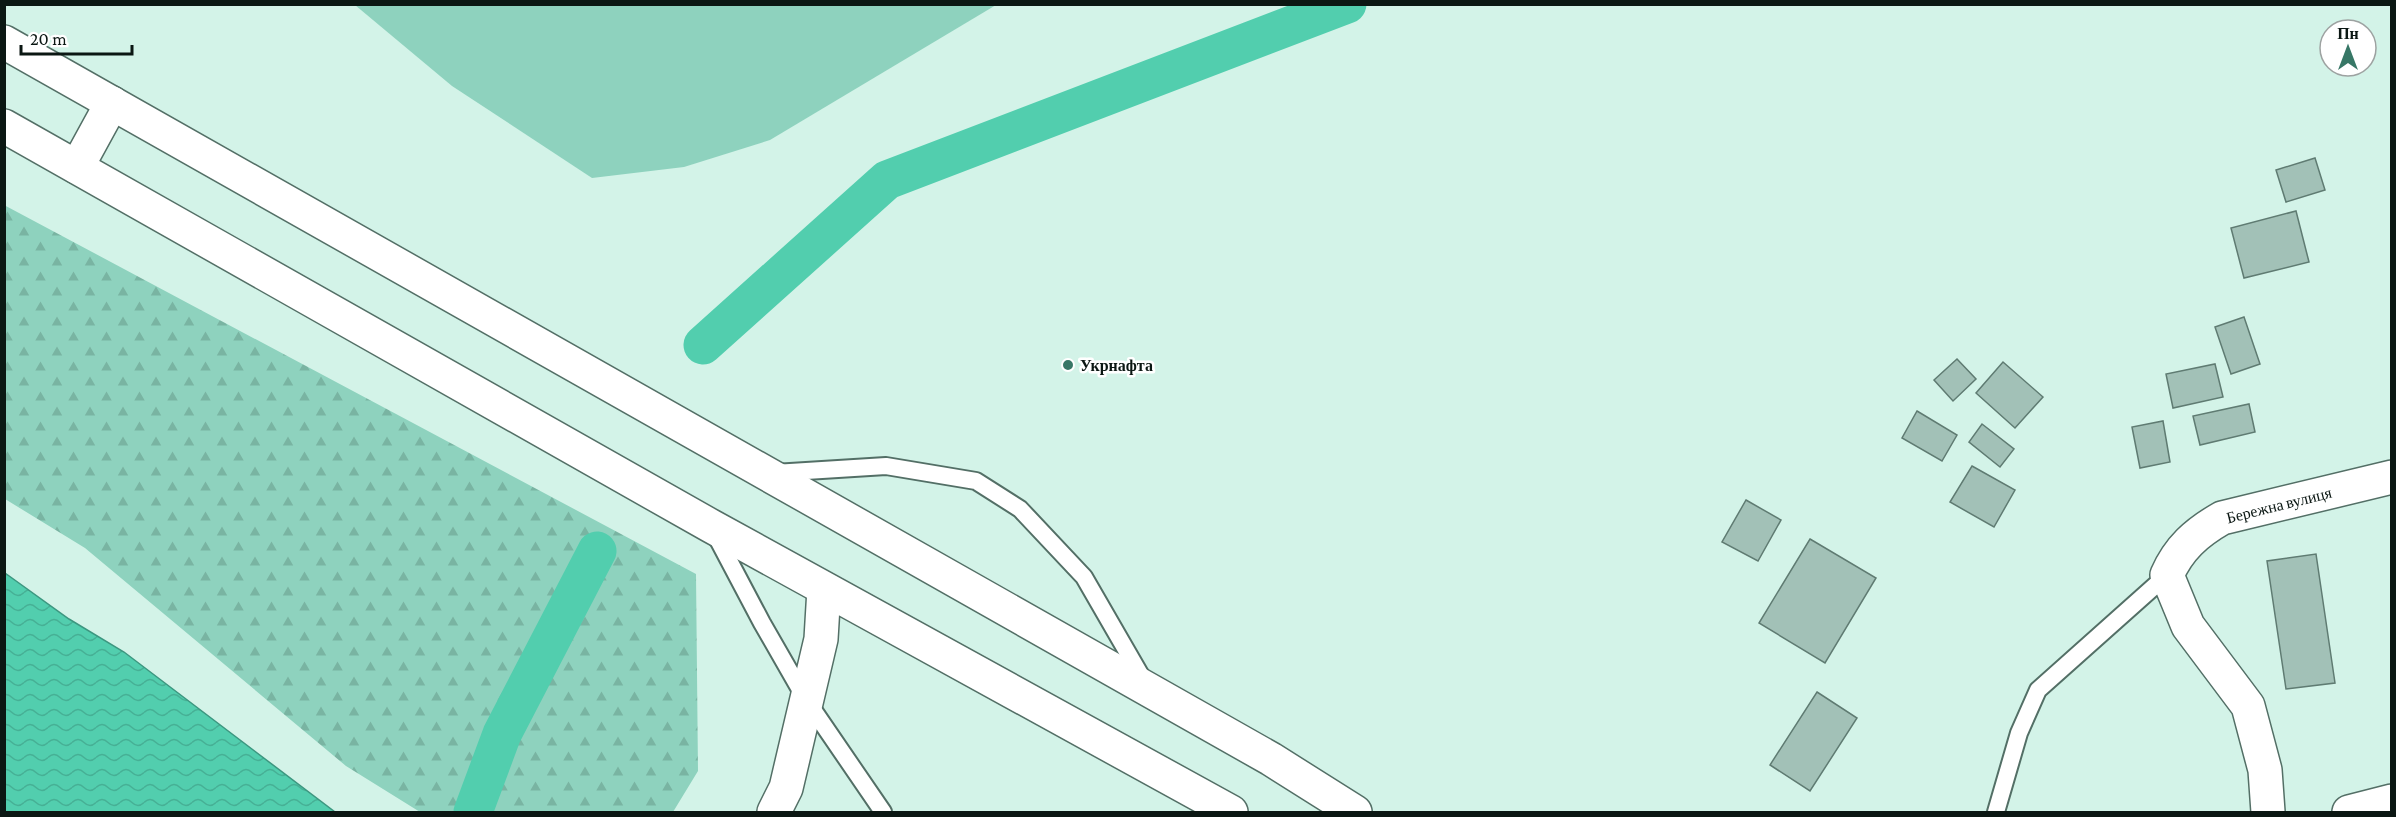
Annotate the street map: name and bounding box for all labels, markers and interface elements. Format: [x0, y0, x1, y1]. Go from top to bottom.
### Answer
scale bar [21, 18, 132, 56]
north arrow [2318, 18, 2378, 78]
text: Пн [2337, 25, 2359, 42]
text: 20 m [30, 29, 67, 49]
place label: Укрнафта [1080, 357, 1153, 375]
marker: Укрнафта [1061, 358, 1075, 372]
street label: Бережна вулиця [2225, 484, 2334, 527]

